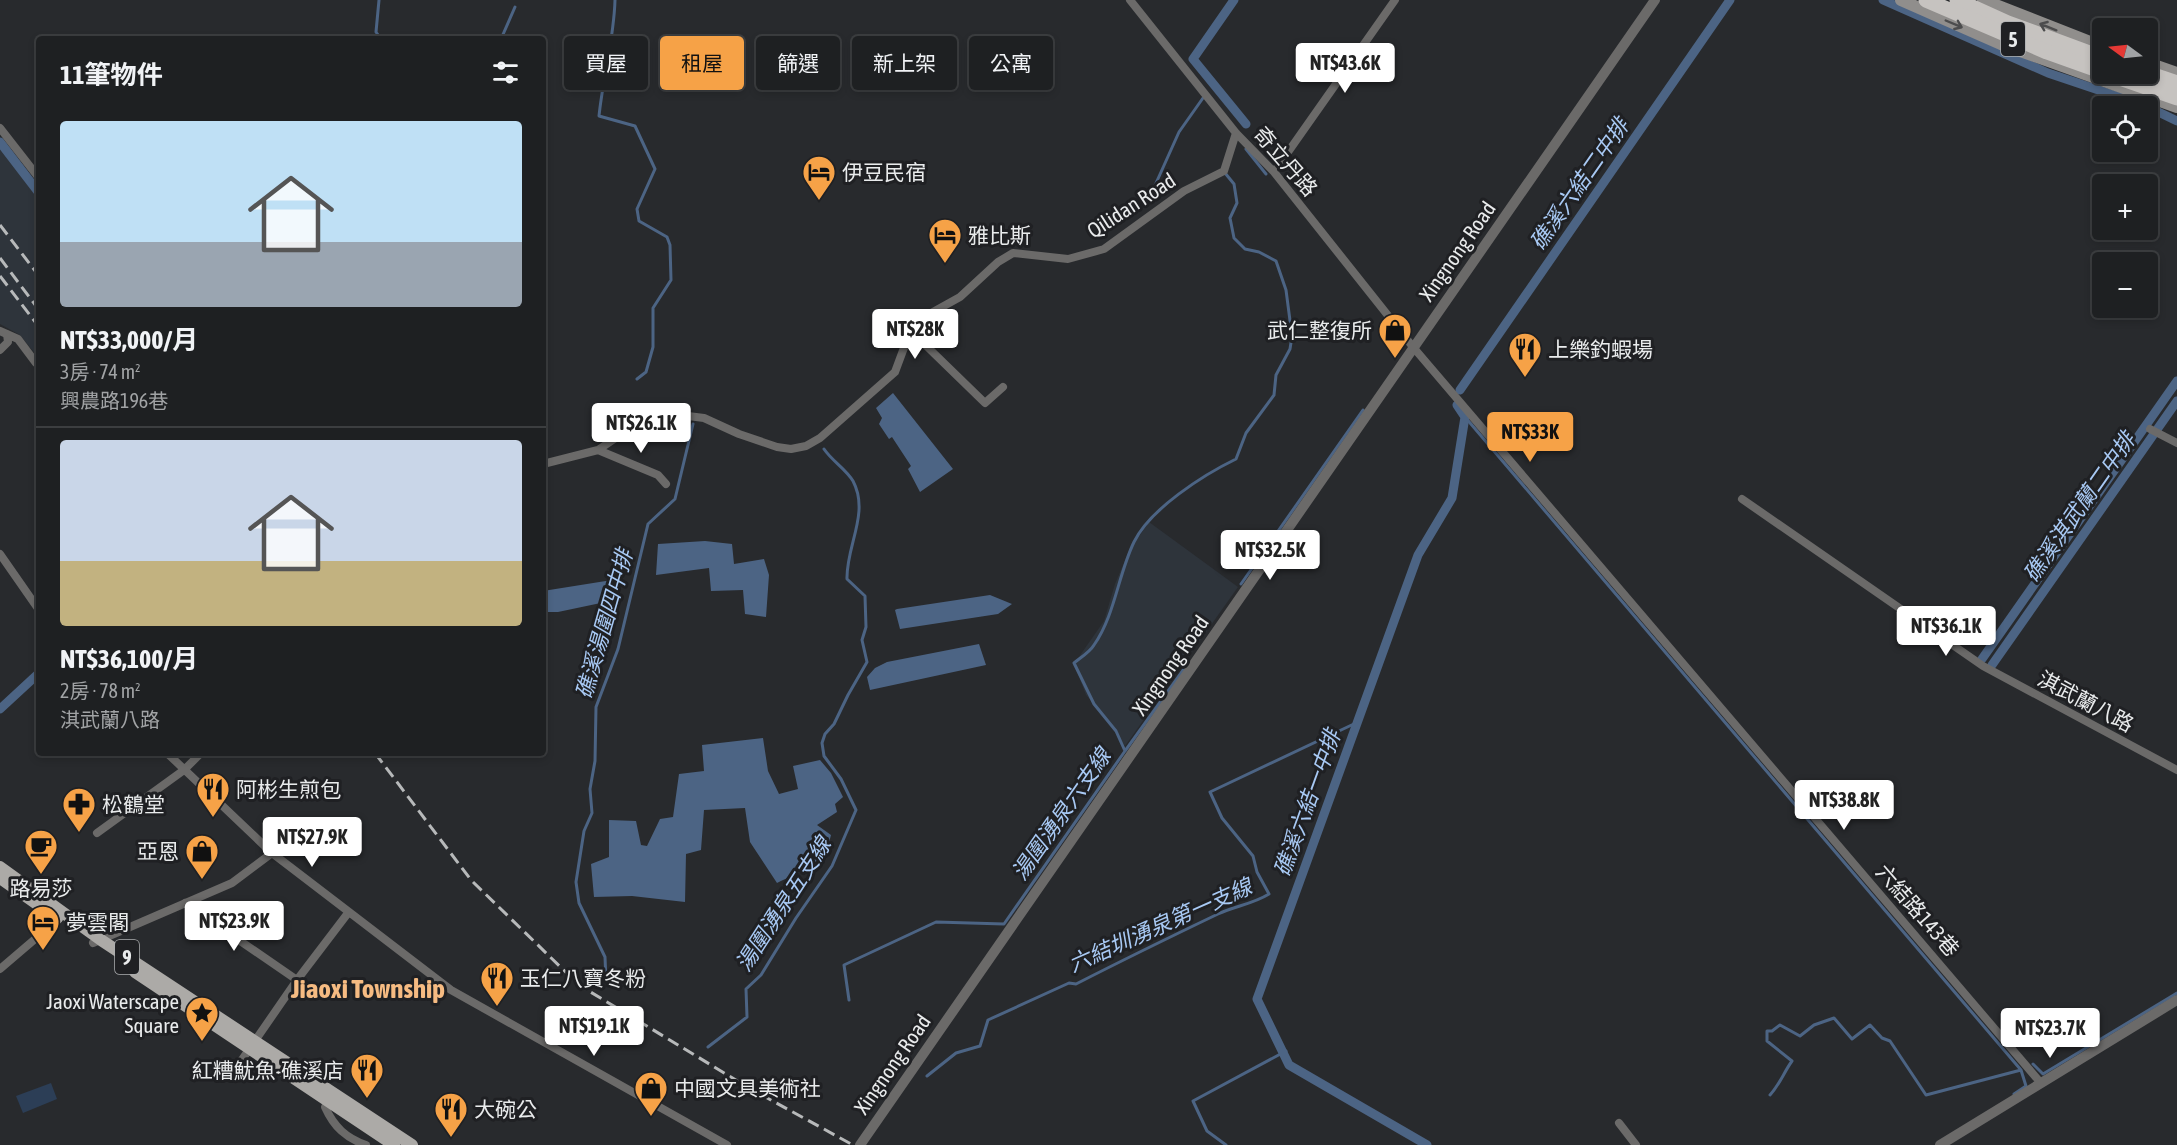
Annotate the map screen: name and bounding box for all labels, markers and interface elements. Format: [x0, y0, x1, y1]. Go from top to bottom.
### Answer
north arrow [2092, 18, 2158, 84]
map controls [2092, 18, 2158, 318]
one-way arrow [1944, 19, 1963, 30]
one-way arrow [2039, 21, 2058, 32]
road number: 5 [2001, 22, 2025, 56]
chip: 買屋 [564, 36, 648, 90]
chip: 租屋 [660, 36, 744, 90]
chip: 篩選 [756, 36, 840, 90]
chip: 新上架 [852, 36, 957, 90]
chip: 公寓 [969, 36, 1053, 90]
pin: NT$43.6K [1283, 43, 1407, 94]
text: NT$43.6K [1310, 51, 1380, 74]
icon: filters [489, 56, 522, 89]
text: 11筆物件 [60, 60, 162, 90]
button: locate [2092, 96, 2158, 162]
water label: 礁溪六結二中排 [1524, 111, 1636, 255]
street label: 奇立丹路 [1249, 121, 1323, 201]
hotel icon: 伊豆民宿 [801, 154, 837, 201]
icon: home [237, 160, 345, 268]
place label: 伊豆民宿 [842, 160, 926, 184]
street label: Qilidan Road [1082, 168, 1180, 242]
button: + [2092, 174, 2158, 240]
street label: Xingnong Road [1414, 197, 1500, 305]
hotel icon: 雅比斯 [927, 217, 963, 264]
place label: 雅比斯 [968, 223, 1031, 247]
button: − [2092, 252, 2158, 318]
pin: NT$28K [866, 309, 964, 360]
shop icon: 武仁整復所 [1377, 312, 1413, 359]
text: NT$28K [886, 317, 944, 340]
place label: 武仁整復所 [1267, 318, 1372, 342]
text: NT$33,000/月 [60, 325, 198, 355]
restaurant icon: 上樂釣蝦場 [1507, 331, 1543, 378]
place label: 上樂釣蝦場 [1548, 337, 1653, 361]
text: 3房 · 74 m² [60, 360, 141, 383]
text: 興農路196巷 [60, 389, 168, 412]
pin: NT$26.1K [579, 403, 703, 454]
text: NT$26.1K [606, 411, 676, 434]
pin: NT$33K [1481, 412, 1579, 463]
text: NT$33K [1501, 420, 1559, 443]
water label: 礁溪淇武蘭二中排 [2018, 425, 2142, 587]
icon: home [237, 479, 345, 587]
pin: NT$32.5K [1208, 530, 1332, 581]
text: NT$32.5K [1235, 538, 1305, 561]
water label: 礁溪湯圍四中排 [570, 544, 639, 702]
pin: NT$36.1K [1884, 606, 2008, 657]
street label: Xingnong Road [1127, 611, 1213, 719]
text: NT$36.1K [1911, 614, 1981, 637]
text: NT$36,100/月 [60, 644, 198, 674]
street label: 淇武蘭八路 [2034, 666, 2138, 736]
text: 2房 · 78 m² [60, 679, 141, 702]
text: 淇武蘭八路 [60, 708, 160, 731]
water label: 礁溪六結一中排 [1268, 723, 1347, 880]
water label: 湯圍湧泉六支線 [1006, 741, 1118, 885]
restaurant icon: 阿彬生煎包 [195, 771, 231, 818]
place label: 阿彬生煎包 [236, 777, 341, 801]
pin: NT$38.8K [1782, 780, 1906, 831]
pharmacy icon: 松鶴堂 [61, 786, 97, 833]
text: NT$38.8K [1809, 788, 1879, 811]
place label: 松鶴堂 [102, 792, 165, 816]
pin: NT$27.9K [250, 817, 374, 868]
text: NT$27.9K [277, 825, 347, 848]
cafe icon: 路易莎 [23, 828, 59, 875]
water label: 湯圍湧泉五支線 [730, 830, 837, 976]
shop icon: 亞恩 [184, 833, 220, 880]
place label: 亞恩 [137, 839, 179, 863]
street label: 六結路143巷 [1872, 859, 1964, 961]
water label: 六結圳湧泉第一支線 [1064, 872, 1258, 977]
place label: 路易莎 [10, 876, 73, 900]
pin: NT$23.9K [172, 901, 296, 952]
hotel icon: 夢雲閣 [25, 904, 61, 951]
text: NT$23.9K [199, 909, 269, 932]
place label: 夢雲閣 [66, 910, 129, 934]
road number: 9 [115, 940, 139, 974]
restaurant icon: 玉仁八寶冬粉 [479, 960, 515, 1007]
place label: 玉仁八寶冬粉 [520, 966, 646, 990]
district label: Jiaoxi Township [290, 973, 445, 1004]
place label: Jaoxi Waterscape Square [46, 989, 179, 1037]
place icon: Jaoxi Waterscape Square [184, 995, 220, 1042]
pin: NT$19.1K [532, 1006, 656, 1057]
pin: NT$23.7K [1988, 1008, 2112, 1059]
street label: Xingnong Road [849, 1010, 935, 1118]
text: NT$19.1K [559, 1014, 629, 1037]
text: NT$23.7K [2015, 1016, 2085, 1039]
restaurant icon: 紅糟魷魚-礁溪店 [349, 1052, 385, 1099]
place label: 紅糟魷魚-礁溪店 [192, 1058, 344, 1082]
shop icon: 中國文具美術社 [633, 1070, 669, 1117]
place label: 中國文具美術社 [674, 1076, 821, 1100]
restaurant icon: 大碗公 [433, 1091, 469, 1138]
place label: 大碗公 [474, 1097, 537, 1121]

